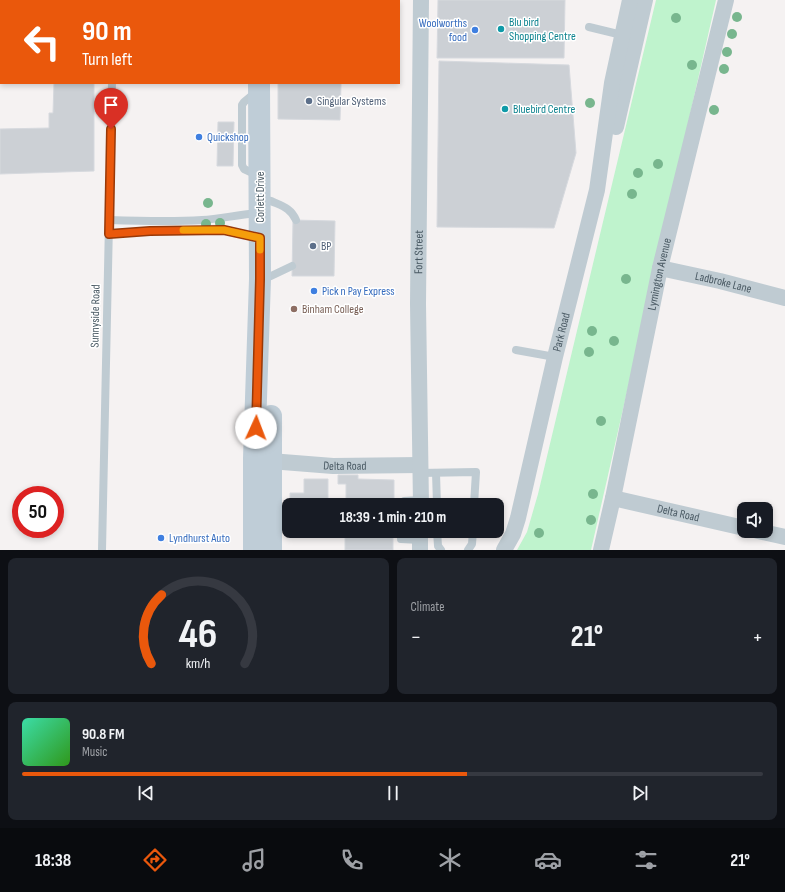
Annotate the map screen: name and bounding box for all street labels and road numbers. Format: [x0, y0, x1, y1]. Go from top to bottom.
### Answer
street label: Corlett Drive [253, 171, 268, 223]
street label: Fort Street [411, 230, 427, 274]
street label: Lymington Avenue [645, 236, 675, 312]
street label: Ladbroke Lane [694, 269, 753, 297]
street label: Sunnyside Road [87, 284, 104, 348]
street label: Park Road [550, 311, 574, 353]
street label: Delta Road [323, 458, 366, 474]
street label: Delta Road [655, 501, 701, 526]

